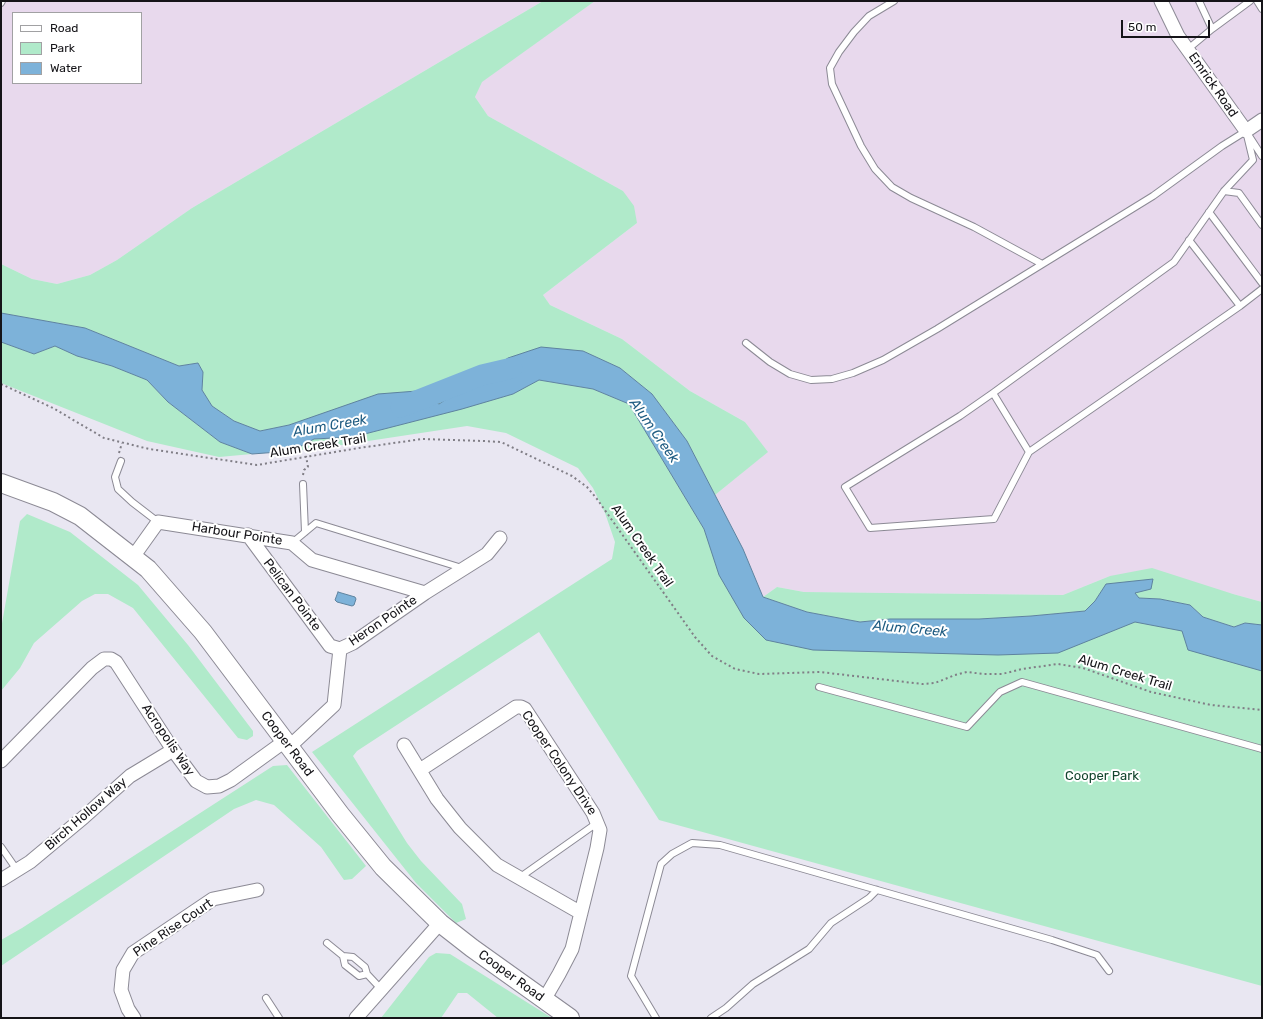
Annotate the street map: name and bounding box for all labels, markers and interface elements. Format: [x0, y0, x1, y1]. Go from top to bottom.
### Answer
legend [12, 12, 142, 84]
scale bar [1123, 12, 1212, 38]
text: 50 m [1128, 20, 1156, 34]
text: Road [50, 21, 78, 35]
text: Park [50, 41, 75, 55]
street label: Emrick Road [1185, 50, 1241, 120]
text: Water [50, 61, 82, 75]
water label: Alum Creek [626, 396, 682, 466]
water label: Alum Creek [292, 411, 368, 441]
street label: Alum Creek Trail [269, 431, 367, 461]
street label: Alum Creek Trail [608, 502, 676, 590]
street label: Harbour Pointe [191, 519, 283, 549]
street label: Pelican Pointe [260, 556, 324, 634]
street label: Heron Pointe [346, 592, 420, 650]
water label: Alum Creek [872, 617, 948, 641]
street label: Alum Creek Trail [1076, 651, 1174, 695]
street label: Acropolis Way [138, 701, 198, 779]
street label: Cooper Road [257, 708, 317, 780]
street label: Cooper Colony Drive [518, 708, 600, 818]
park label: Cooper Park [1065, 768, 1139, 784]
street label: Birch Hollow Way [42, 774, 130, 854]
street label: Pine Rise Court [130, 896, 216, 960]
street label: Cooper Road [475, 947, 547, 1005]

